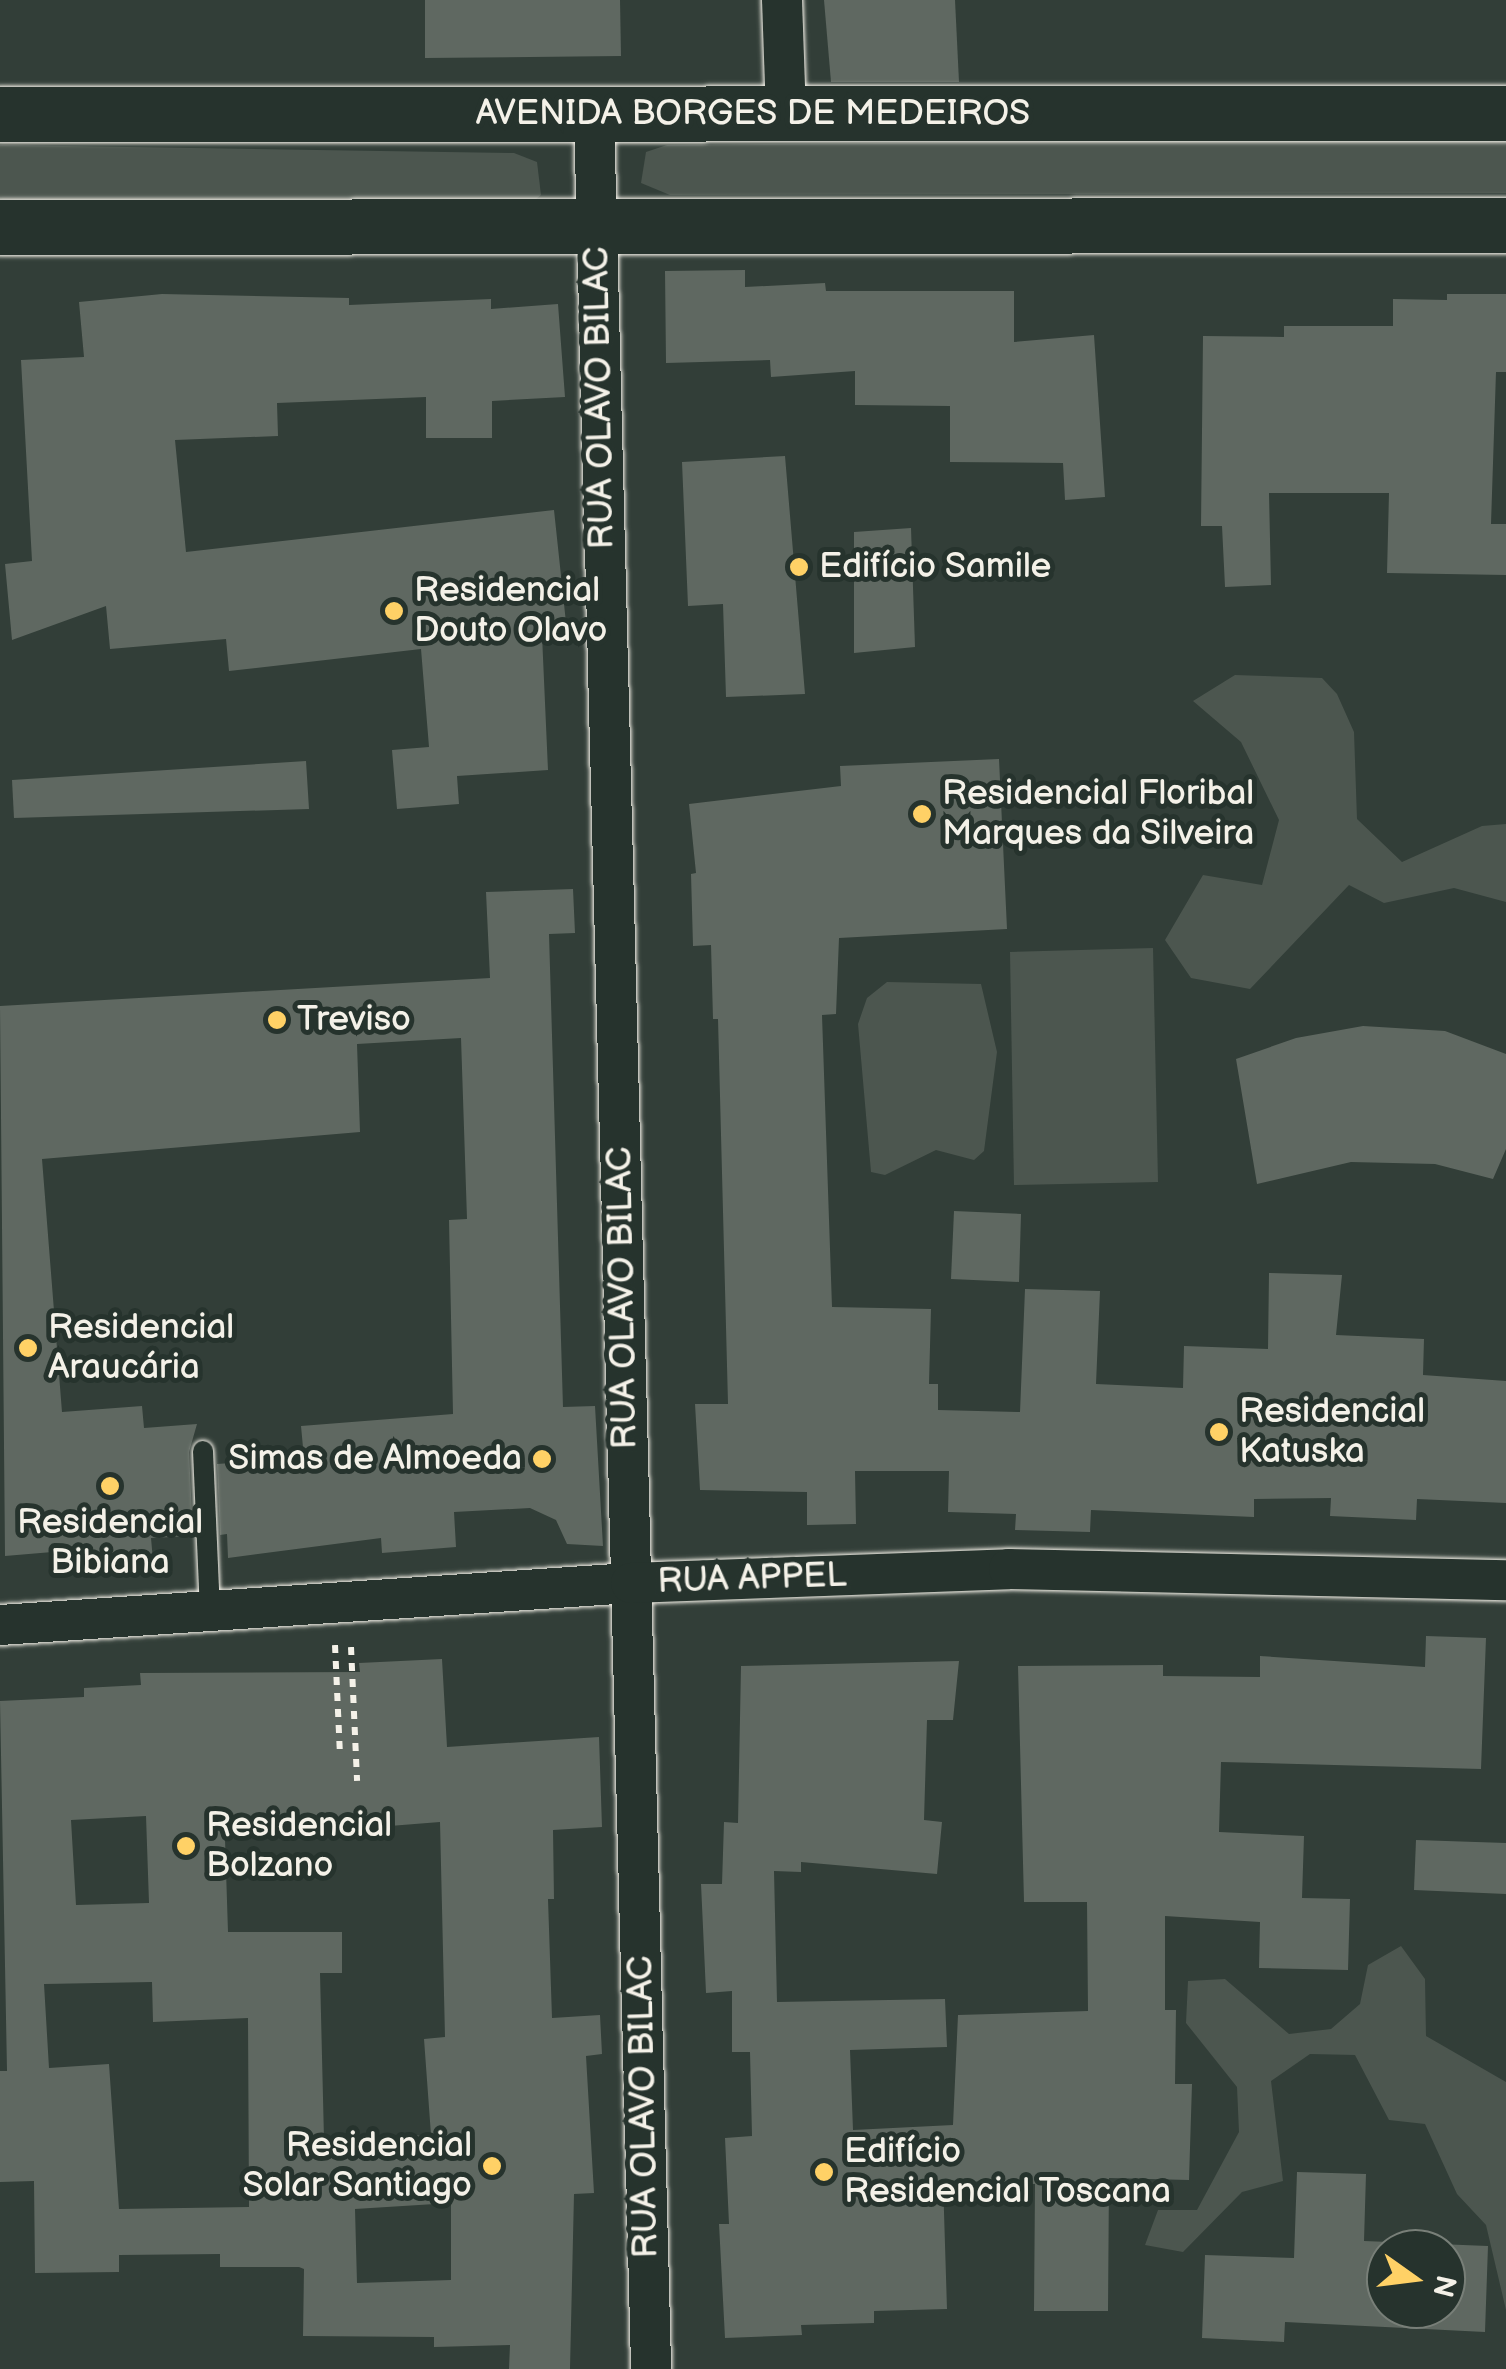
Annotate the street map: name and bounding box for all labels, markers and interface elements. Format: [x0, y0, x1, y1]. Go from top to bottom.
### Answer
street label: AVENIDA BORGES DE MEDEIROS [476, 93, 1030, 135]
street label: RUA OLAVO BILAC [576, 246, 624, 550]
place label: Edifício Samile [819, 546, 1052, 588]
marker: Edifício Samile [788, 556, 810, 578]
place label: Residencial Douto Olavo [414, 570, 607, 652]
marker: Residencial Douto Olavo [383, 600, 405, 622]
place label: Residencial Floribal Marques da Silveira [942, 773, 1255, 855]
marker: Residencial Floribal Marques da Silveira [911, 803, 933, 825]
place label: Treviso [297, 999, 411, 1041]
marker: Treviso [266, 1009, 288, 1031]
street label: RUA OLAVO BILAC [599, 1146, 647, 1450]
place label: Residencial Araucária [48, 1307, 234, 1389]
marker: Residencial Araucária [17, 1337, 39, 1359]
place label: Residencial Katuska [1239, 1391, 1425, 1473]
marker: Residencial Katuska [1208, 1421, 1230, 1443]
place label: Simas de Almoeda [228, 1438, 522, 1480]
marker: Simas de Almoeda [531, 1448, 553, 1470]
marker: Residencial Bibiana [99, 1475, 121, 1497]
place label: Residencial Bibiana [17, 1502, 203, 1584]
street label: RUA APPEL [657, 1555, 847, 1603]
place label: Residencial Bolzano [206, 1805, 392, 1887]
marker: Residencial Bolzano [175, 1835, 197, 1857]
street label: RUA OLAVO BILAC [620, 1955, 668, 2259]
place label: Residencial Solar Santiago [242, 2125, 472, 2207]
place label: Edifício Residencial Toscana [844, 2131, 1172, 2213]
marker: Residencial Solar Santiago [481, 2155, 503, 2177]
marker: Edifício Residencial Toscana [813, 2161, 835, 2183]
north arrow [1366, 2229, 1466, 2329]
text: N [1425, 2272, 1462, 2300]

